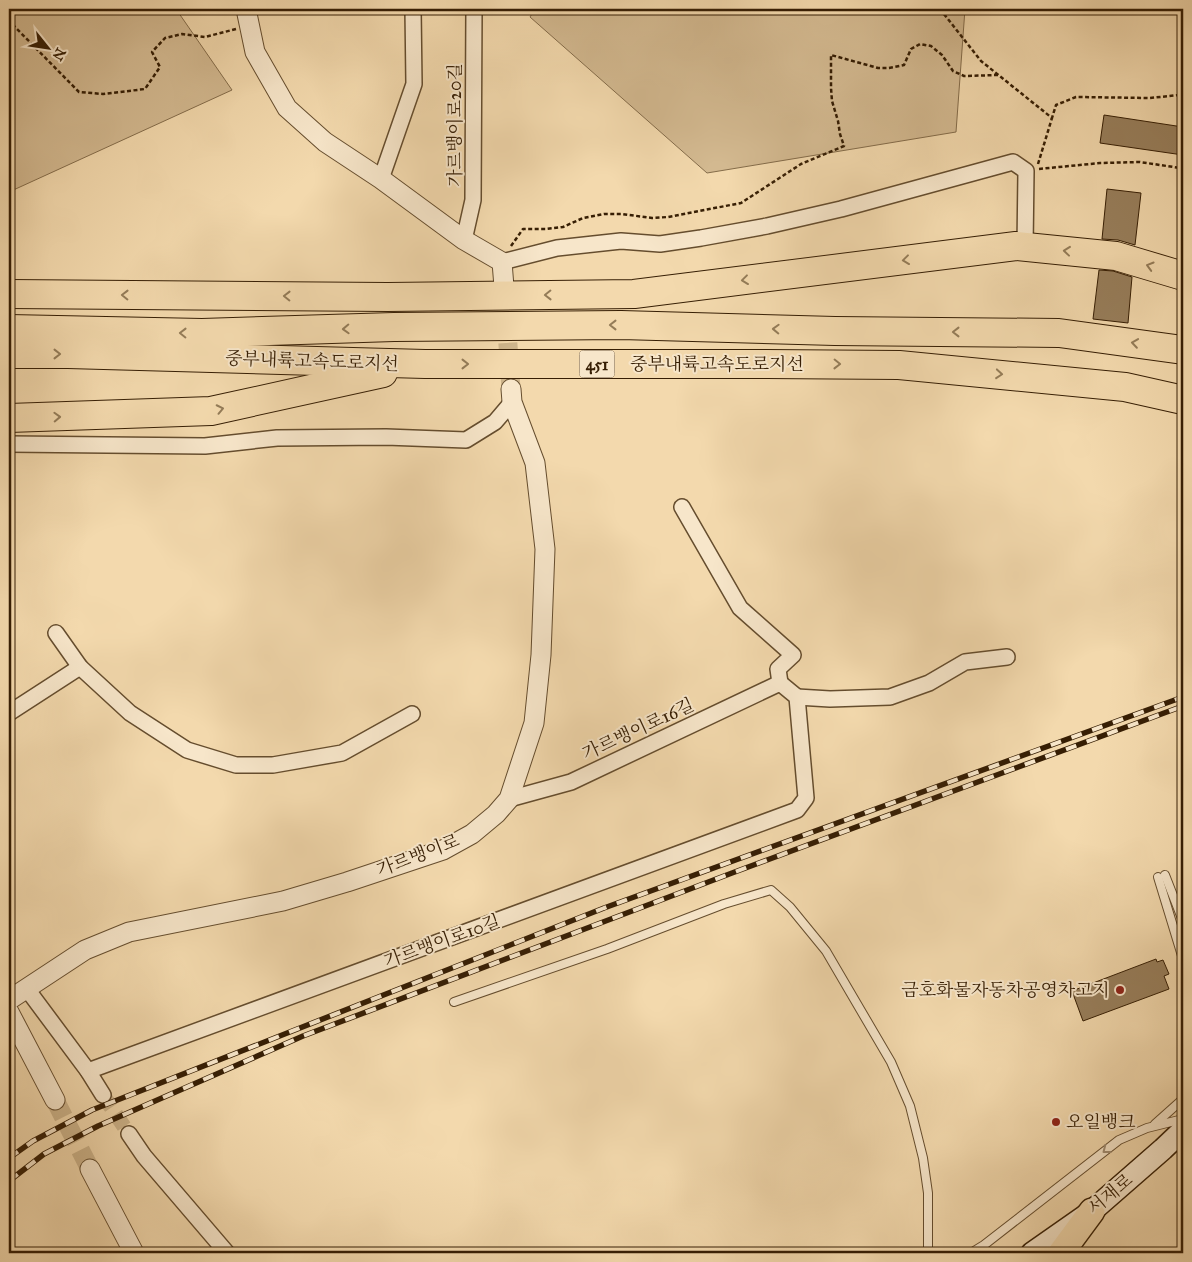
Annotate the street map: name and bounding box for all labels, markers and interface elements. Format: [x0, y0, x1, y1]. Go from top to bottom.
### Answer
north arrow [22, 22, 72, 72]
text: N [48, 45, 69, 64]
street label: 가르뱅이로20길 [444, 63, 466, 187]
one-way arrow [1063, 246, 1071, 257]
one-way arrow [902, 254, 910, 265]
one-way arrow [1146, 262, 1154, 272]
one-way arrow [740, 274, 748, 285]
one-way arrow [120, 290, 128, 300]
one-way arrow [544, 290, 552, 300]
one-way arrow [283, 291, 290, 301]
one-way arrow [609, 320, 616, 330]
one-way arrow [341, 323, 349, 334]
one-way arrow [771, 324, 779, 334]
one-way arrow [179, 327, 187, 338]
one-way arrow [951, 327, 959, 337]
one-way arrow [1131, 338, 1139, 349]
street label: 중부내륙고속도로지선 [225, 347, 399, 375]
one-way arrow [54, 349, 62, 359]
road number: 451 [580, 350, 614, 378]
street label: 중부내륙고속도로지선 [630, 353, 804, 375]
one-way arrow [462, 359, 469, 369]
one-way arrow [834, 359, 842, 369]
one-way arrow [996, 369, 1004, 380]
one-way arrow [215, 405, 224, 415]
one-way arrow [54, 411, 62, 422]
street label: 가르뱅이로16길 [579, 694, 697, 764]
street label: 가르뱅이로 [373, 829, 463, 881]
street label: 가르뱅이로10길 [381, 910, 503, 972]
place label: 금호화물자동차공영차고지 [901, 979, 1110, 1001]
marker: 금호화물자동차공영차고지 [1114, 984, 1126, 996]
place label: 오일뱅크 [1066, 1111, 1136, 1133]
marker: 오일뱅크 [1050, 1116, 1062, 1128]
one-way arrow [1103, 1144, 1112, 1153]
street label: 서재로 [1083, 1169, 1137, 1219]

